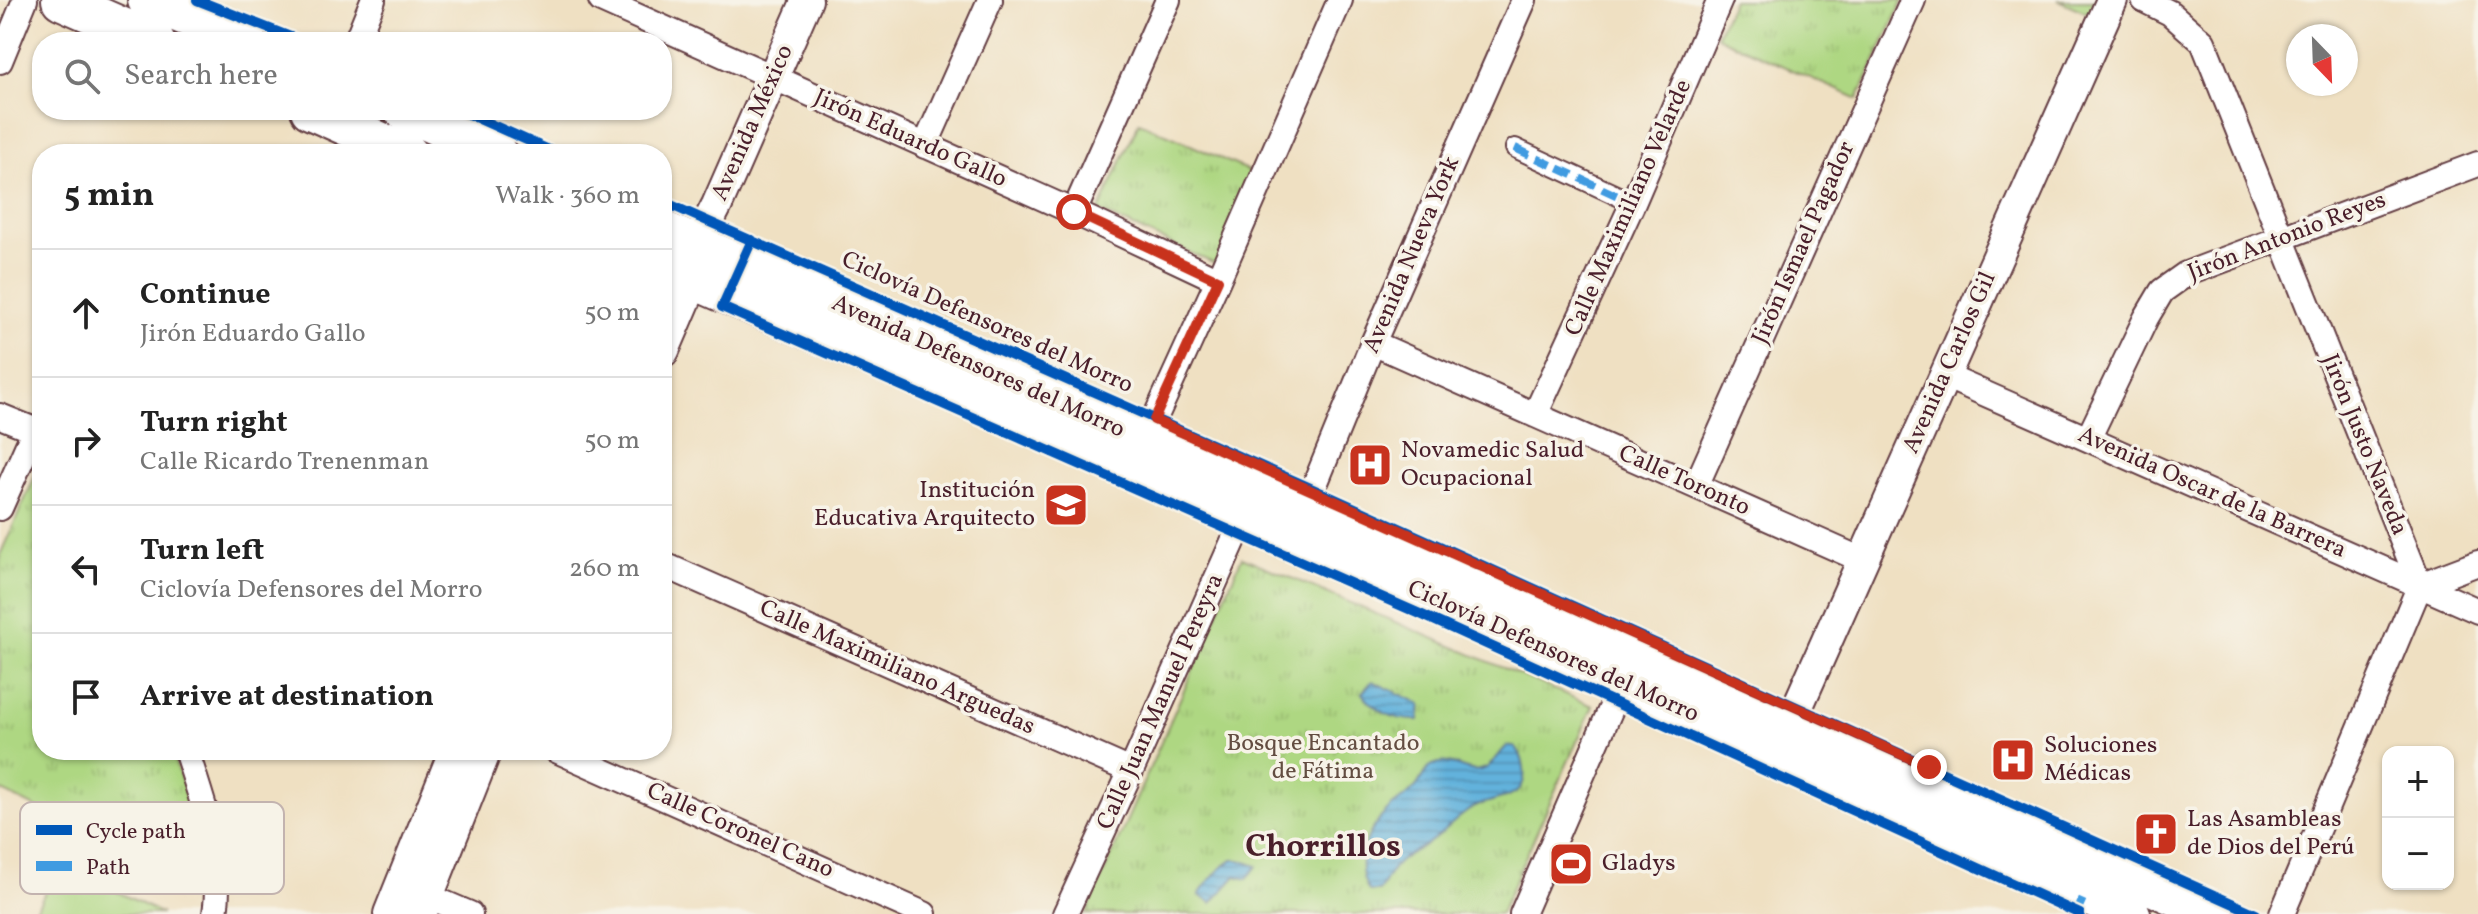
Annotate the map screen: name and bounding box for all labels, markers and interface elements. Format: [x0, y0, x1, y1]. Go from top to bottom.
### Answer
north arrow [2286, 24, 2358, 96]
search box [32, 32, 672, 120]
street label: Avenida México [703, 40, 803, 206]
icon: search [60, 54, 104, 98]
text: Search here [124, 55, 278, 97]
street label: Calle Maximiliano Velarde [1557, 74, 1701, 342]
street label: Jirón Eduardo Gallo [808, 81, 1012, 197]
street label: Jirón Ismael Pagador [1744, 136, 1864, 350]
street label: Avenida Nueva York [1355, 151, 1469, 359]
text: 5 min [64, 173, 154, 220]
text: Walk · 360 m [495, 178, 640, 214]
street label: Jirón Antonio Reyes [2183, 184, 2391, 290]
route start [1056, 194, 1092, 230]
street label: Ciclovía Defensores del Morro [836, 243, 1138, 403]
street label: Avenida Carlos Gil [1895, 267, 2005, 459]
text: Continue [140, 274, 271, 316]
street label: Avenida Defensores del Morro [826, 287, 1130, 447]
icon: ahead [64, 291, 108, 335]
text: 50 m [584, 295, 640, 331]
text: Jirón Eduardo Gallo [140, 316, 366, 352]
street label: Jirón Justo Naveda [2312, 349, 2416, 541]
text: Turn right [140, 402, 288, 444]
street label: Avenida Oscar de la Barrera [2072, 418, 2352, 568]
icon: right [64, 419, 108, 463]
text: 50 m [584, 423, 640, 459]
place label: Novamedic Salud Ocupacional [1401, 434, 1584, 496]
street label: Calle Toronto [1613, 437, 1755, 525]
hospital icon: Novamedic Salud Ocupacional [1346, 441, 1394, 489]
text: Calle Ricardo Trenenman [140, 444, 429, 480]
place label: Institución Educativa Arquitecto [814, 474, 1035, 536]
school or university icon: Institución Educativa Arquitecto [1042, 481, 1090, 529]
text: Turn left [140, 530, 264, 572]
icon: left [64, 547, 108, 591]
text: 260 m [569, 551, 640, 587]
street label: Calle Juan Manuel Pereyra [1089, 568, 1233, 836]
text: Ciclovía Defensores del Morro [140, 572, 482, 608]
street label: Ciclovía Defensores del Morro [1402, 572, 1704, 732]
street label: Calle Maximiliano Arguedas [754, 592, 1040, 744]
icon: arrive [64, 675, 108, 719]
text: Arrive at destination [140, 676, 434, 718]
park label: Bosque Encantado de Fátima [1226, 727, 1420, 789]
place label: Soluciones Médicas [2044, 729, 2157, 791]
hospital icon: Soluciones Médicas [1989, 736, 2037, 784]
map controls [2382, 746, 2454, 890]
button: + [2382, 746, 2454, 818]
route end [1911, 749, 1947, 785]
street label: Calle Coronel Cano [641, 774, 839, 888]
legend [20, 802, 284, 894]
place label: Las Asambleas de Dios del Perú [2187, 803, 2355, 865]
church icon: Las Asambleas de Dios del Perú [2132, 810, 2180, 858]
text: Cycle path [86, 817, 186, 848]
button: − [2382, 818, 2454, 890]
district label: Chorrillos [1245, 826, 1401, 870]
sports icon: Gladys [1547, 840, 1595, 888]
place label: Gladys [1602, 847, 1675, 881]
text: Path [86, 853, 130, 884]

